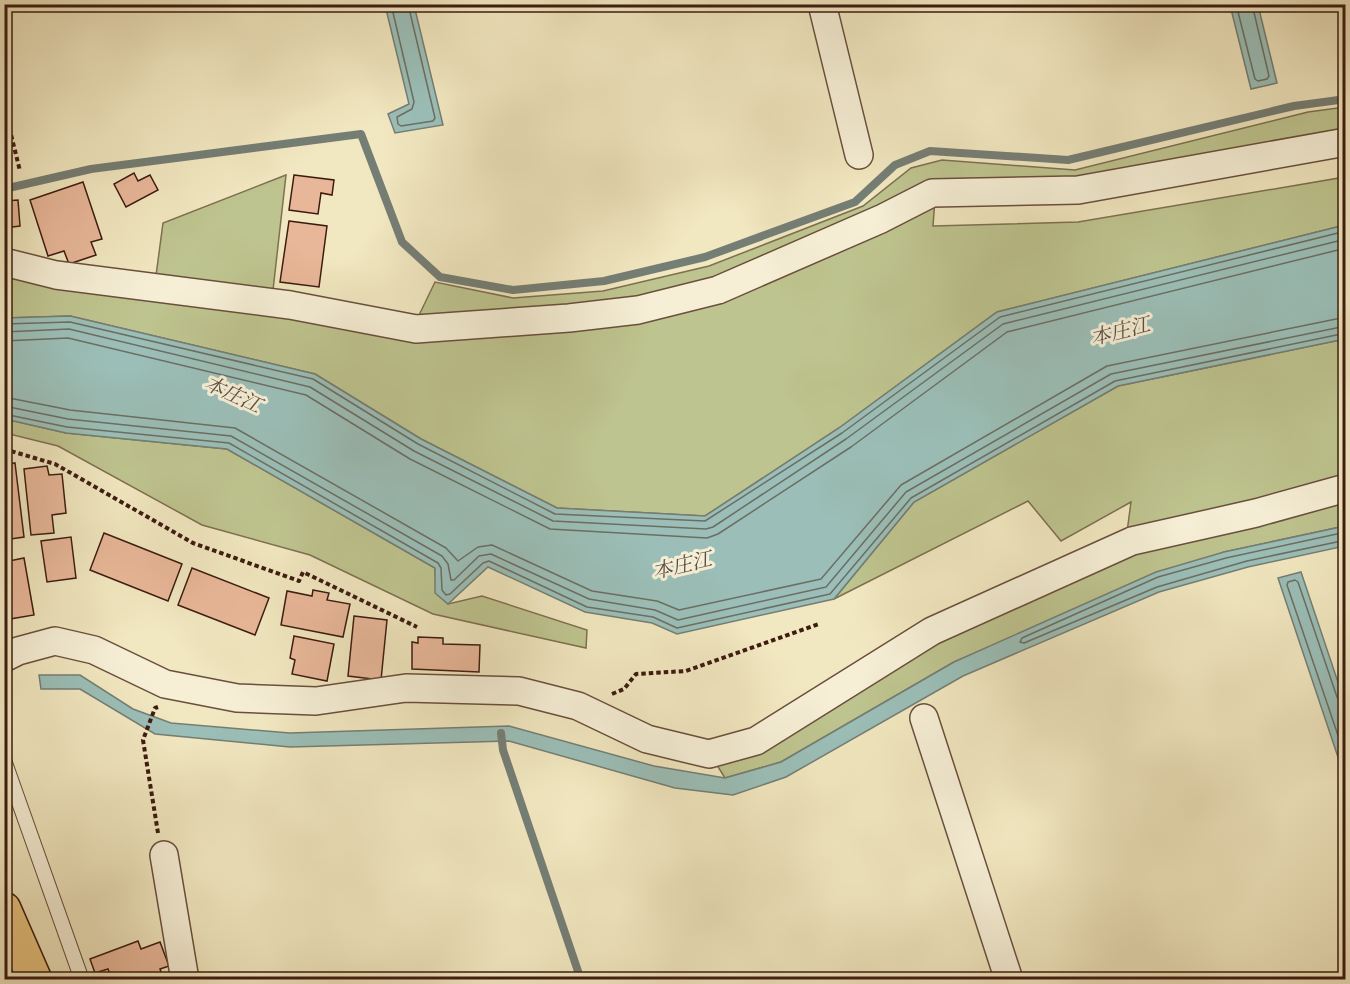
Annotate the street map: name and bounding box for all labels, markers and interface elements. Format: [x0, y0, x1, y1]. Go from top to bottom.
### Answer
water label: 本庄江 [1088, 310, 1155, 352]
water label: 本庄江 [200, 370, 268, 421]
water label: 本庄江 [650, 545, 717, 585]

